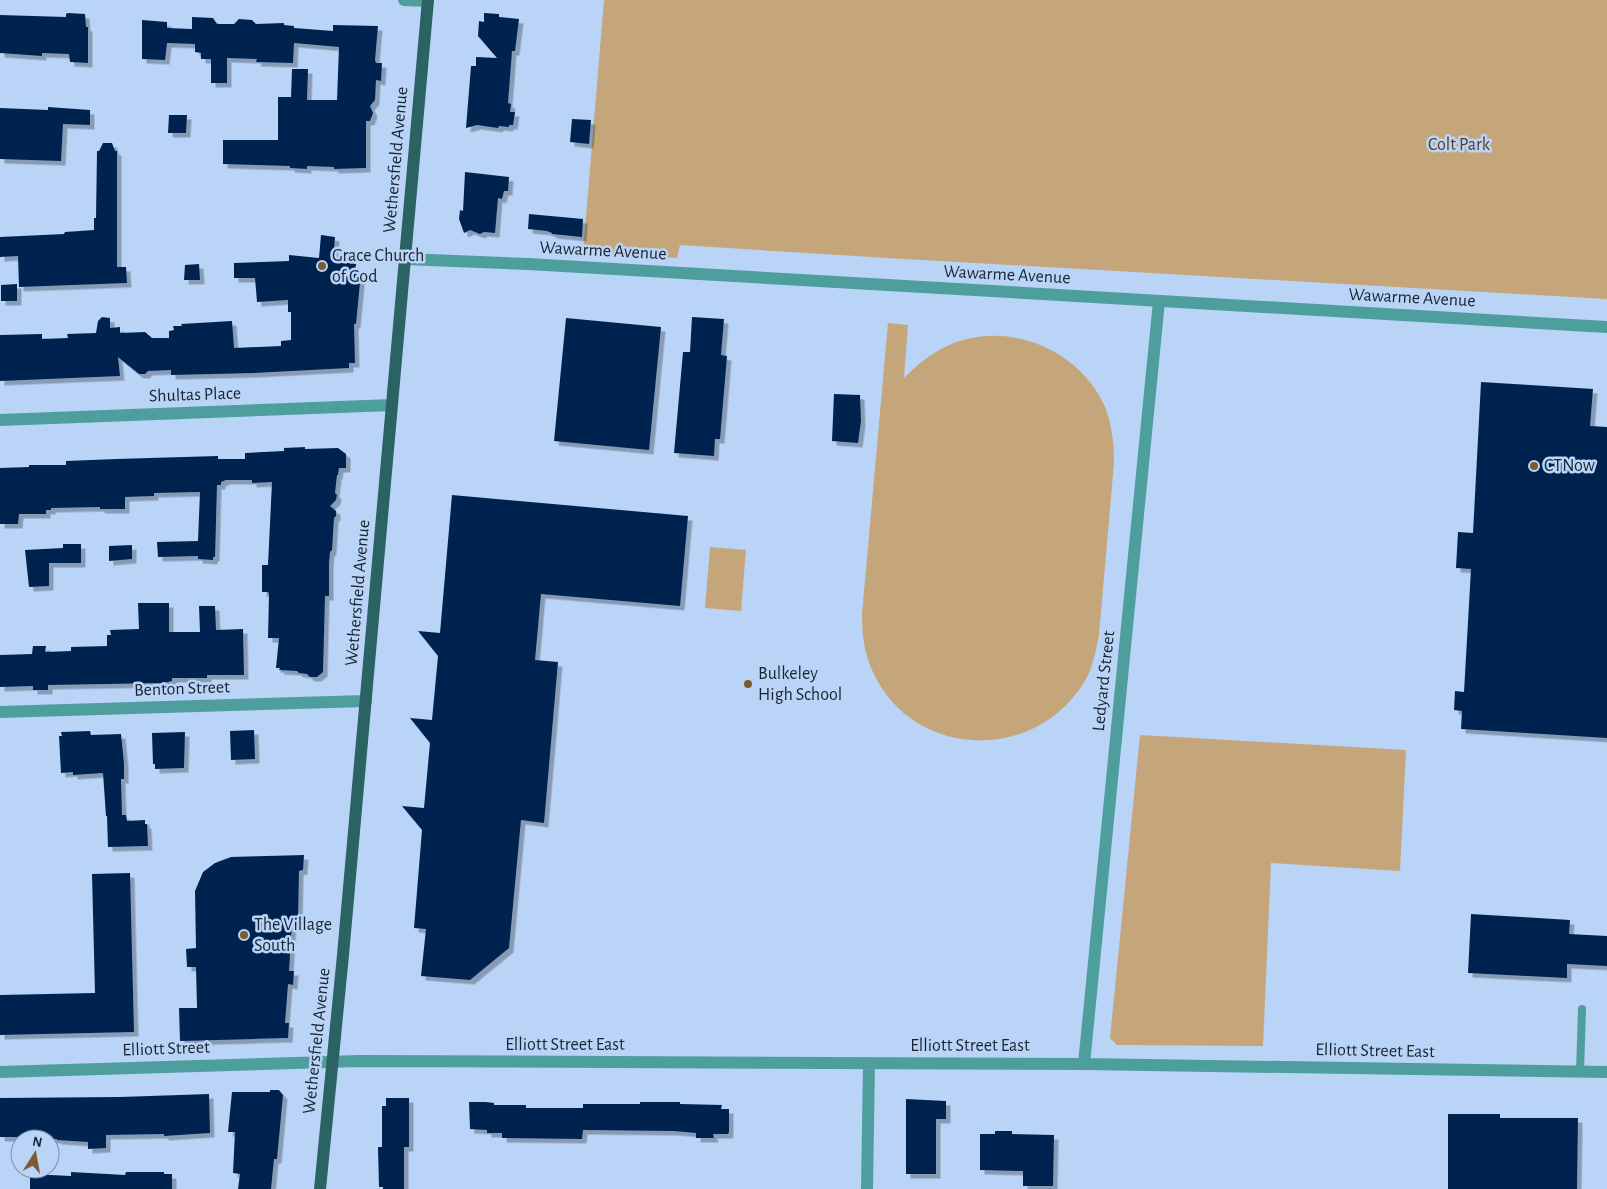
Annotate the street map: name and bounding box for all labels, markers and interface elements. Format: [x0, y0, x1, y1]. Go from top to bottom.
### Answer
street label: Wethersfield Avenue [381, 86, 411, 234]
park label: Colt Park [1428, 136, 1491, 154]
street label: Wawarme Avenue [539, 239, 667, 263]
place label: Grace Church of God [332, 247, 424, 286]
marker: Grace Church of God [316, 260, 328, 272]
street label: Wawarme Avenue [943, 263, 1071, 287]
street label: Wawarme Avenue [1348, 286, 1476, 310]
street label: Shultas Place [149, 384, 241, 406]
place label: CTNow [1544, 457, 1595, 475]
marker: CTNow [1528, 460, 1540, 472]
street label: Wethersfield Avenue [343, 519, 373, 667]
street label: Ledyard Street [1090, 630, 1118, 732]
place label: Bulkeley High School [758, 665, 842, 704]
street label: Benton Street [134, 678, 230, 700]
marker: Bulkeley High School [742, 678, 754, 690]
place label: The Village South [254, 916, 332, 955]
marker: The Village South [238, 929, 250, 941]
street label: Wethersfield Avenue [300, 967, 334, 1115]
street label: Elliott Street East [505, 1036, 625, 1054]
street label: Elliott Street East [910, 1037, 1030, 1055]
street label: Elliott Street [122, 1038, 210, 1060]
street label: Elliott Street East [1315, 1041, 1435, 1061]
north arrow [10, 1129, 60, 1179]
text: N [31, 1134, 43, 1150]

